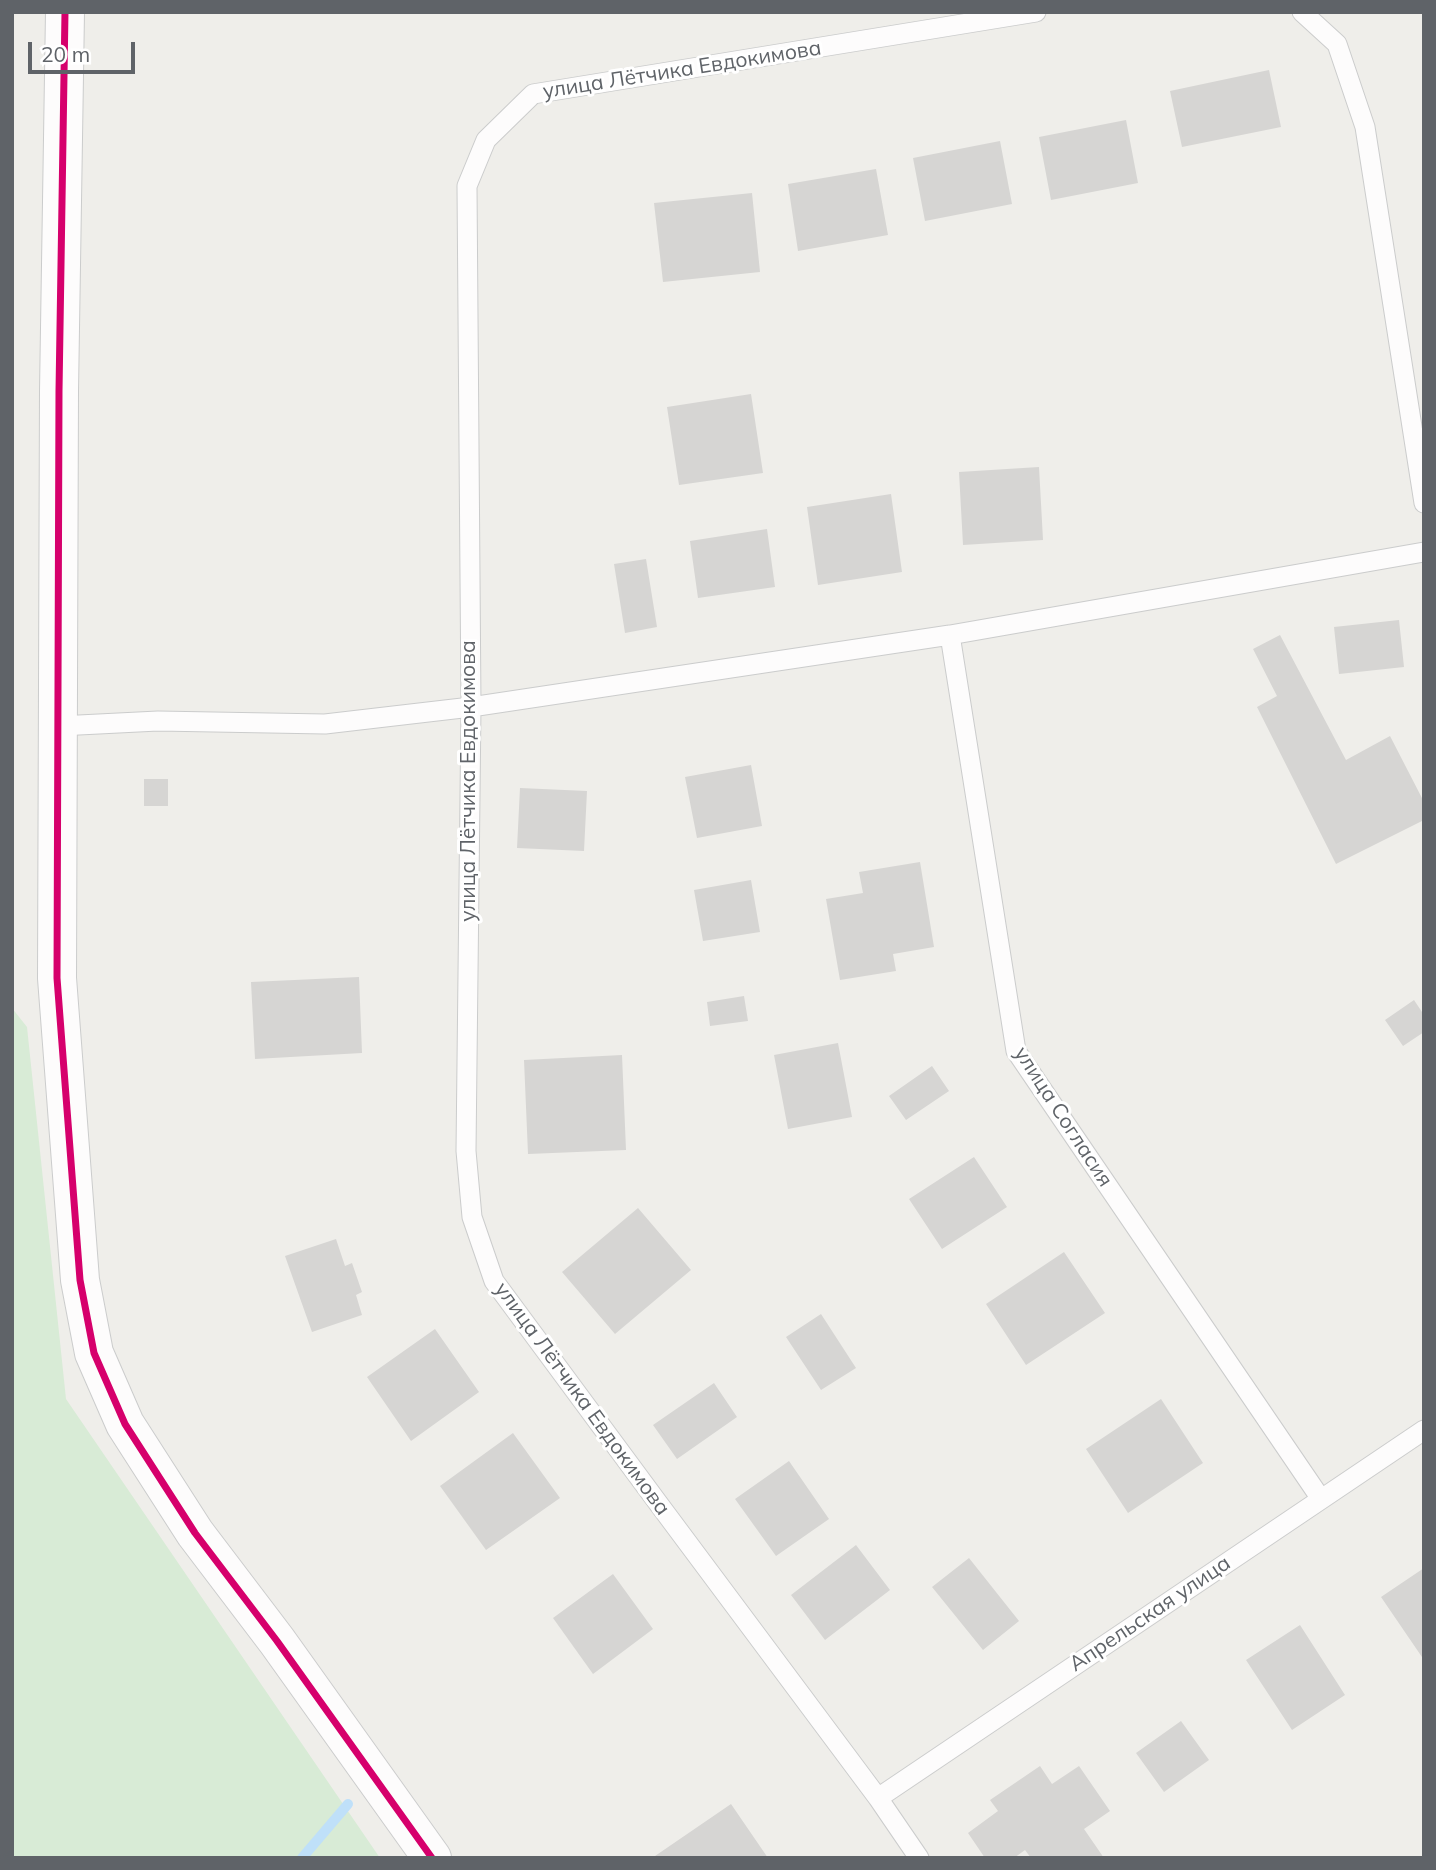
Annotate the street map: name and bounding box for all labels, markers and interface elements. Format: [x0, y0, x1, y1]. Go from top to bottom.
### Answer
scale bar [32, 28, 138, 72]
street label: улица Лётчика Евдокимова [541, 36, 823, 104]
text: 20 m [41, 41, 90, 67]
street label: улица Лётчика Евдокимова [456, 640, 482, 922]
street label: улица Согласия [1008, 1042, 1118, 1192]
street label: улица Лётчика Евдокимова [489, 1278, 675, 1520]
street label: Апрельская улица [1065, 1551, 1235, 1677]

